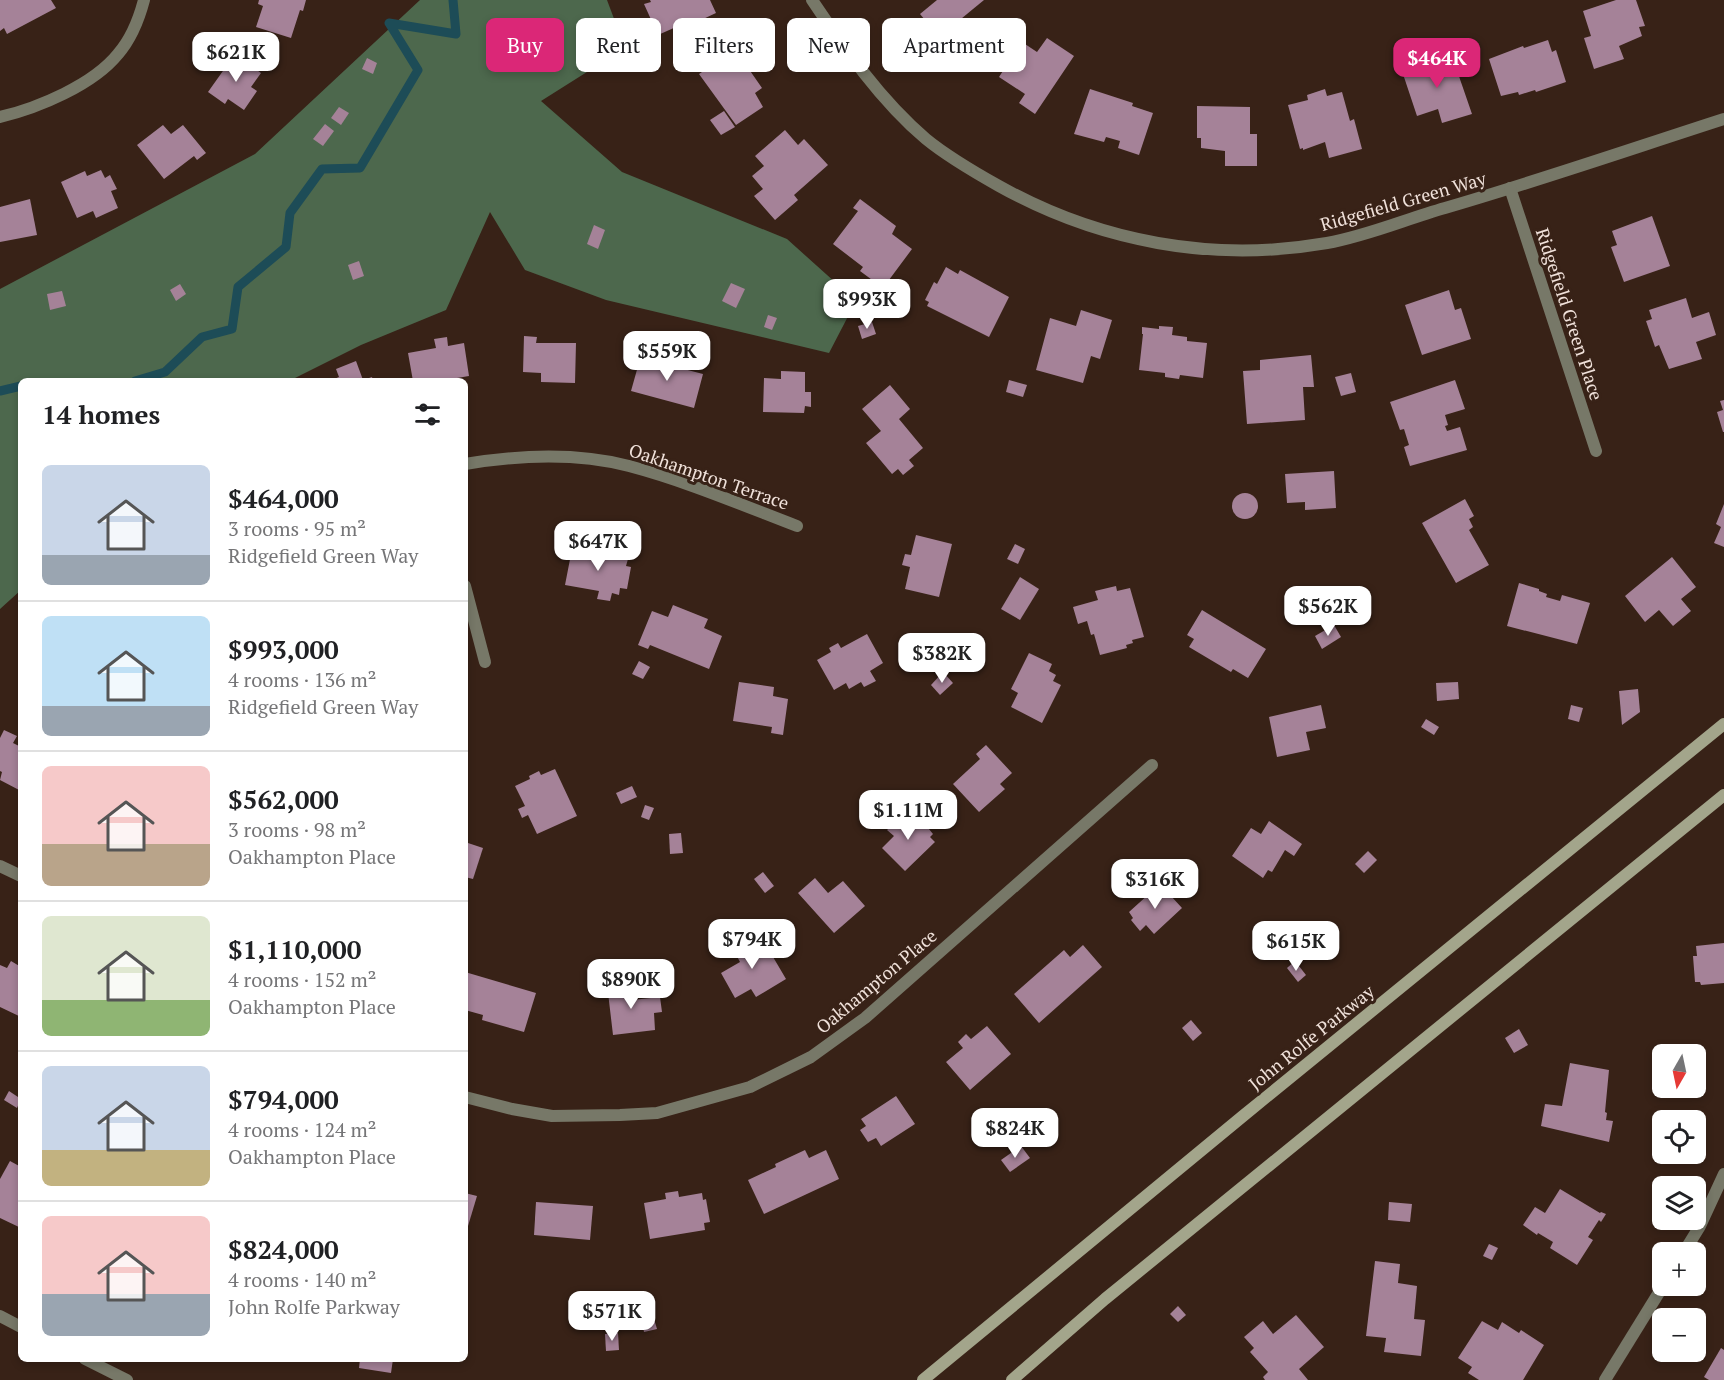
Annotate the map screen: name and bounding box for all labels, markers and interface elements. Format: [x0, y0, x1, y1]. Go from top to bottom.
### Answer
chip: Buy [486, 18, 564, 72]
chip: Rent [576, 18, 661, 72]
chip: Filters [673, 18, 775, 72]
chip: New [787, 18, 870, 72]
chip: Apartment [882, 18, 1026, 72]
pin: $621K [194, 32, 278, 83]
text: $621K [206, 38, 266, 65]
pin: $464K [1395, 38, 1479, 89]
text: $464K [1407, 44, 1467, 71]
street label: Ridgefield Green Way [1317, 166, 1490, 236]
street label: Ridgefield Green Place [1531, 225, 1609, 403]
pin: $993K [825, 279, 909, 330]
text: $993K [837, 285, 897, 312]
pin: $559K [625, 331, 709, 382]
text: $559K [637, 337, 697, 364]
text: 14 homes [42, 397, 160, 431]
icon: filters [411, 398, 444, 431]
street label: Oakhampton Terrace [626, 437, 792, 515]
text: $464,000 [228, 481, 339, 515]
icon: home [90, 489, 162, 561]
text: 3 rooms · 95 m² [228, 515, 366, 542]
pin: $647K [556, 521, 640, 572]
text: $647K [568, 527, 628, 554]
text: Ridgefield Green Way [228, 542, 418, 569]
pin: $562K [1286, 586, 1370, 637]
text: $562K [1298, 592, 1358, 619]
text: $993,000 [228, 632, 339, 666]
pin: $382K [900, 633, 984, 684]
text: $382K [912, 639, 972, 666]
icon: home [90, 640, 162, 712]
text: 4 rooms · 136 m² [228, 666, 376, 693]
text: Ridgefield Green Way [228, 693, 418, 720]
text: $562,000 [228, 782, 339, 816]
icon: home [90, 790, 162, 862]
pin: $1.11M [859, 790, 957, 841]
text: $1.11M [873, 796, 943, 823]
text: 3 rooms · 98 m² [228, 816, 366, 843]
text: Oakhampton Place [228, 843, 396, 870]
pin: $316K [1113, 859, 1197, 910]
text: $316K [1125, 865, 1185, 892]
pin: $794K [710, 919, 794, 970]
pin: $615K [1254, 921, 1338, 972]
street label: Oakhampton Place [810, 923, 942, 1039]
text: $794K [722, 925, 782, 952]
text: $615K [1266, 927, 1326, 954]
text: $1,110,000 [228, 932, 361, 966]
icon: home [90, 940, 162, 1012]
pin: $890K [589, 959, 673, 1010]
text: $890K [601, 965, 661, 992]
text: 4 rooms · 152 m² [228, 966, 376, 993]
street label: John Rolfe Parkway [1243, 978, 1379, 1095]
text: Oakhampton Place [228, 993, 396, 1020]
north arrow [1652, 1044, 1706, 1098]
map controls [1652, 1044, 1706, 1362]
text: $794,000 [228, 1082, 339, 1116]
icon: home [90, 1090, 162, 1162]
pin: $824K [973, 1108, 1057, 1159]
button: locate [1652, 1110, 1706, 1164]
text: $824K [985, 1114, 1045, 1141]
text: 4 rooms · 124 m² [228, 1116, 376, 1143]
text: Oakhampton Place [228, 1143, 396, 1170]
button: layers [1652, 1176, 1706, 1230]
text: $824,000 [228, 1232, 339, 1266]
icon: home [90, 1240, 162, 1312]
button: + [1652, 1242, 1706, 1296]
text: 4 rooms · 140 m² [228, 1266, 376, 1293]
pin: $571K [570, 1291, 654, 1342]
text: John Rolfe Parkway [228, 1293, 400, 1320]
text: $571K [582, 1297, 642, 1324]
button: − [1652, 1308, 1706, 1362]

